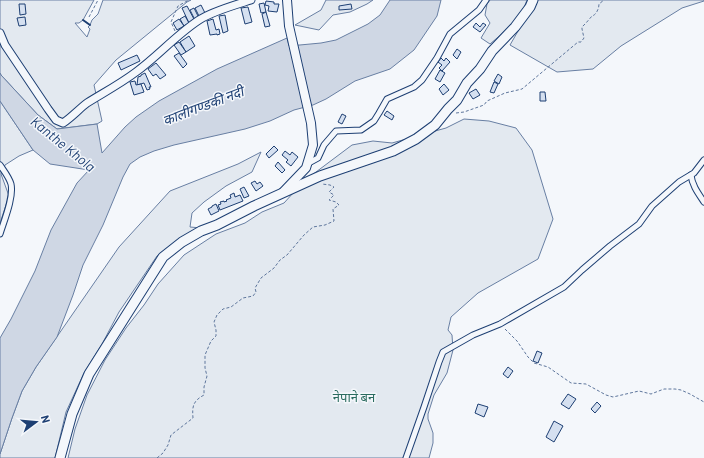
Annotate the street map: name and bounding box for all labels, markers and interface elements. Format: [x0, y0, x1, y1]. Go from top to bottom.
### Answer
water label: कालीगण्डकी नदी [160, 81, 249, 129]
water label: Kanthe Khola [27, 112, 99, 175]
park label: नेपाने बन [333, 389, 376, 405]
north arrow [16, 402, 56, 442]
text: N [39, 414, 53, 424]

